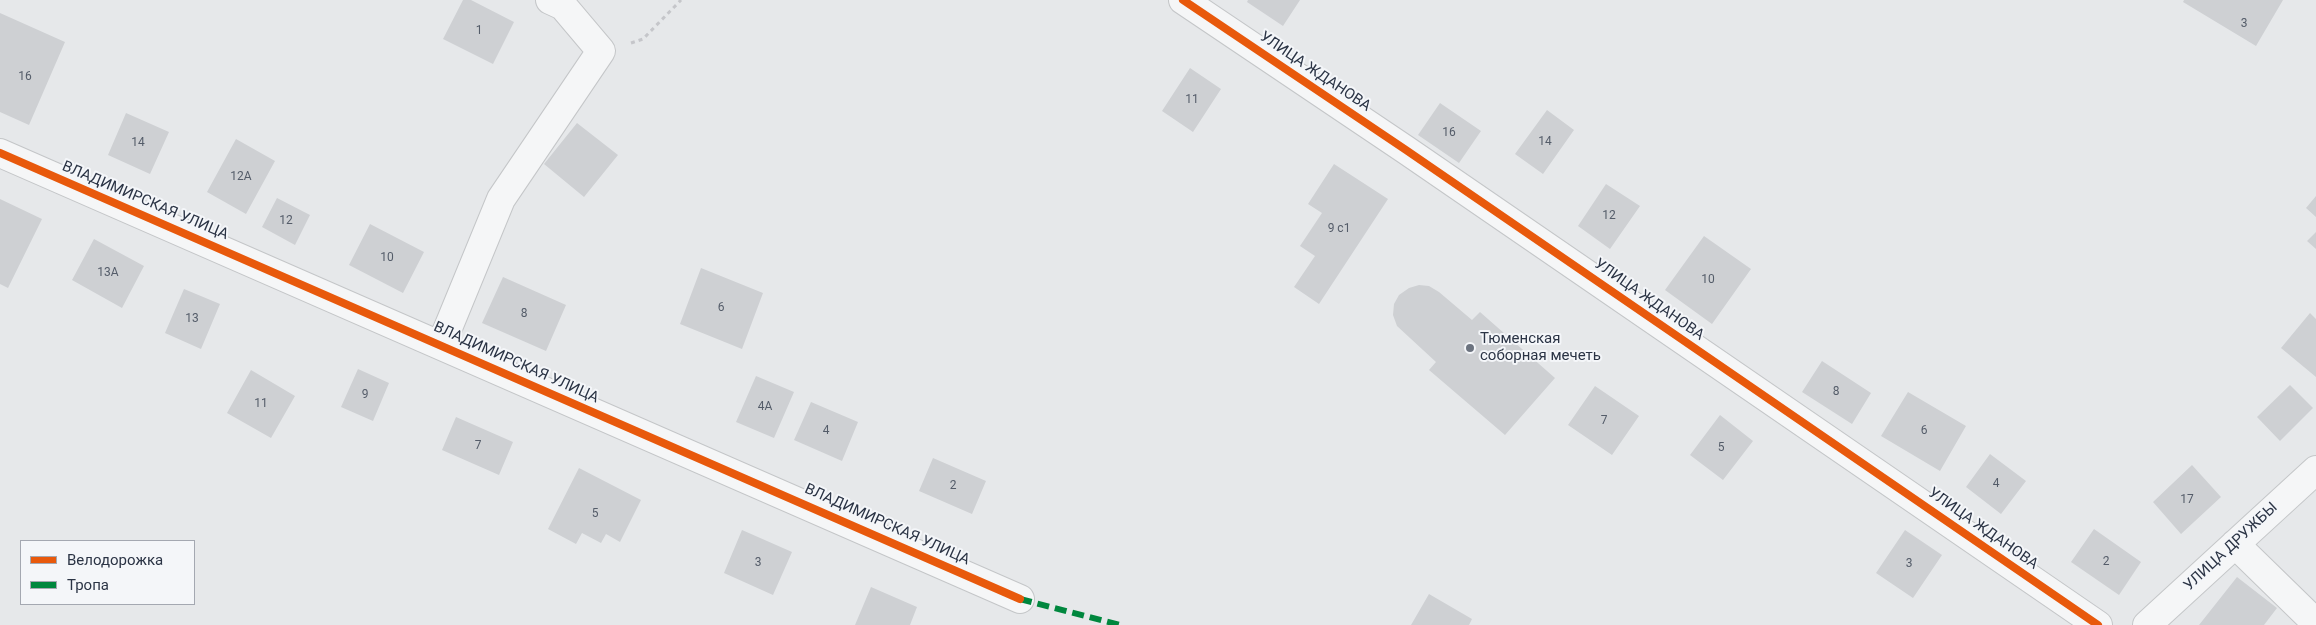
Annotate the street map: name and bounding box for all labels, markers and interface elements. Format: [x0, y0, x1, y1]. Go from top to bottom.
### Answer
house number: 3 [2241, 17, 2247, 31]
house number: 1 [476, 24, 482, 38]
street label: УЛИЦА ЖДАНОВА [1256, 28, 1374, 116]
house number: 16 [18, 70, 32, 84]
house number: 11 [1185, 93, 1199, 107]
house number: 16 [1442, 126, 1456, 140]
house number: 14 [1538, 135, 1552, 149]
house number: 14 [131, 136, 145, 150]
street label: ВЛАДИМИРСКАЯ УЛИЦА [59, 158, 231, 244]
house number: 12А [230, 170, 252, 184]
house number: 12 [1602, 209, 1616, 223]
house number: 12 [279, 214, 293, 228]
house number: 9 с1 [1328, 222, 1350, 236]
house number: 10 [380, 251, 394, 265]
street label: УЛИЦА ЖДАНОВА [1591, 255, 1707, 345]
house number: 13А [97, 266, 119, 280]
house number: 10 [1701, 273, 1715, 287]
house number: 6 [718, 301, 724, 315]
house number: 8 [521, 307, 527, 321]
house number: 13 [185, 312, 199, 326]
street label: ВЛАДИМИРСКАЯ УЛИЦА [431, 318, 601, 408]
place label: Тюменская соборная мечеть [1480, 330, 1601, 365]
marker: Тюменская соборная мечеть [1464, 342, 1476, 354]
house number: 8 [1833, 385, 1839, 399]
house number: 9 [362, 388, 368, 402]
house number: 11 [254, 397, 268, 411]
house number: 4А [758, 400, 772, 414]
house number: 7 [1601, 414, 1607, 428]
house number: 4 [823, 424, 829, 438]
house number: 6 [1921, 424, 1927, 438]
house number: 7 [475, 439, 481, 453]
house number: 5 [1718, 441, 1724, 455]
house number: 4 [1993, 477, 1999, 491]
house number: 2 [950, 479, 956, 493]
street label: ВЛАДИМИРСКАЯ УЛИЦА [802, 480, 972, 570]
street label: УЛИЦА ЖДАНОВА [1925, 484, 2041, 574]
house number: 17 [2180, 493, 2194, 507]
street label: УЛИЦА ДРУЖБЫ [2181, 499, 2281, 595]
house number: 5 [592, 507, 598, 521]
legend [20, 540, 195, 605]
text: Велодорожка [67, 551, 163, 569]
house number: 2 [2103, 555, 2109, 569]
house number: 3 [755, 556, 761, 570]
house number: 3 [1906, 557, 1912, 571]
text: Тропа [67, 576, 109, 594]

